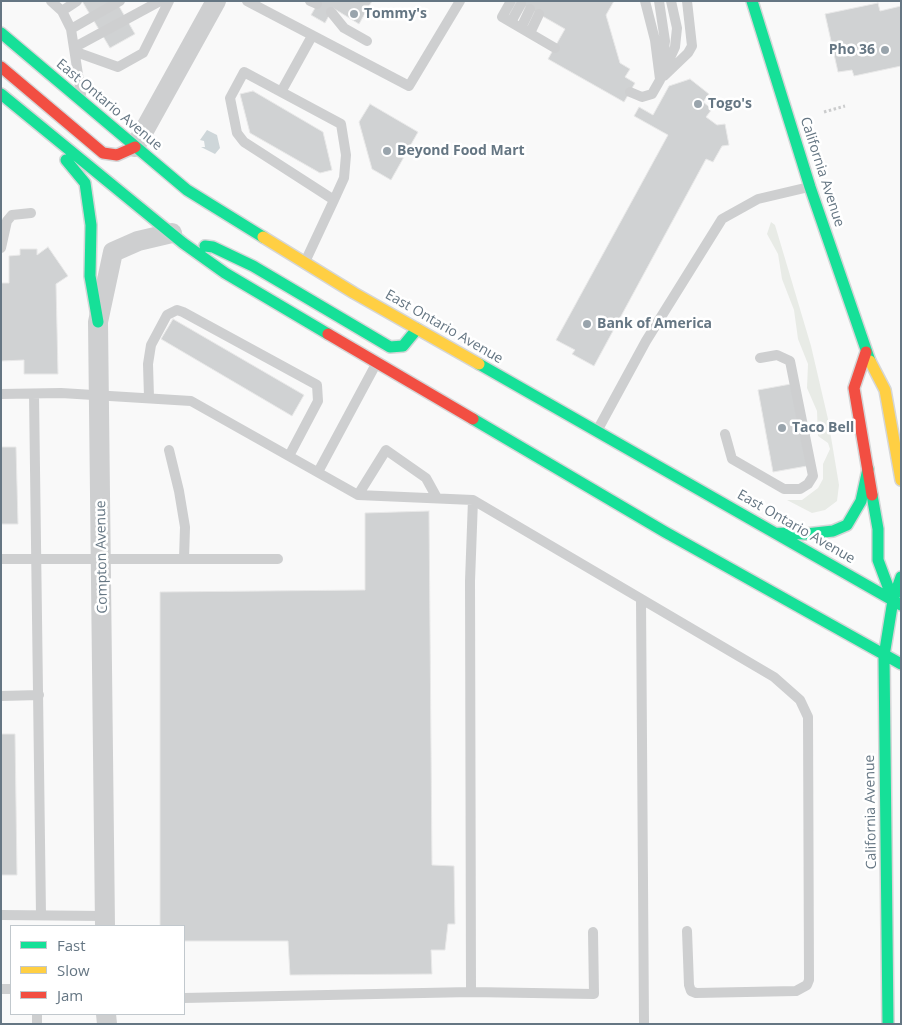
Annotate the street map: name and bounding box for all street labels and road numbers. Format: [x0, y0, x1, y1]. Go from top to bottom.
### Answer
street label: East Ontario Avenue [53, 56, 165, 154]
street label: California Avenue [796, 115, 848, 229]
street label: East Ontario Avenue [382, 286, 506, 368]
street label: East Ontario Avenue [734, 486, 858, 568]
street label: Compton Avenue [93, 500, 111, 614]
street label: California Avenue [862, 754, 880, 870]

